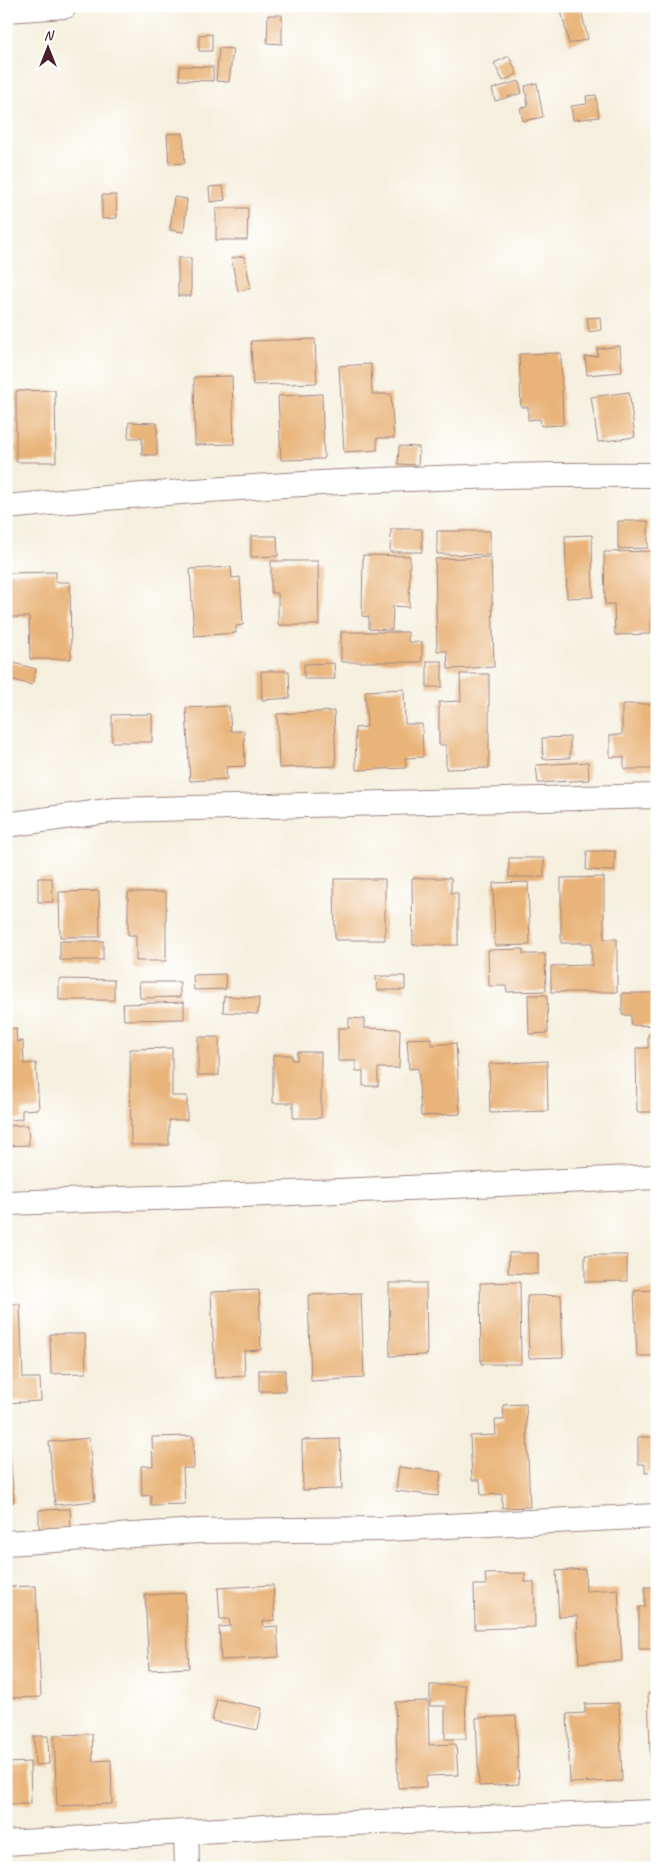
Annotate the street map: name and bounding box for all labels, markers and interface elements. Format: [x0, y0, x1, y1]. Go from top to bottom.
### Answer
north arrow [22, 22, 72, 72]
text: N [44, 27, 55, 44]

